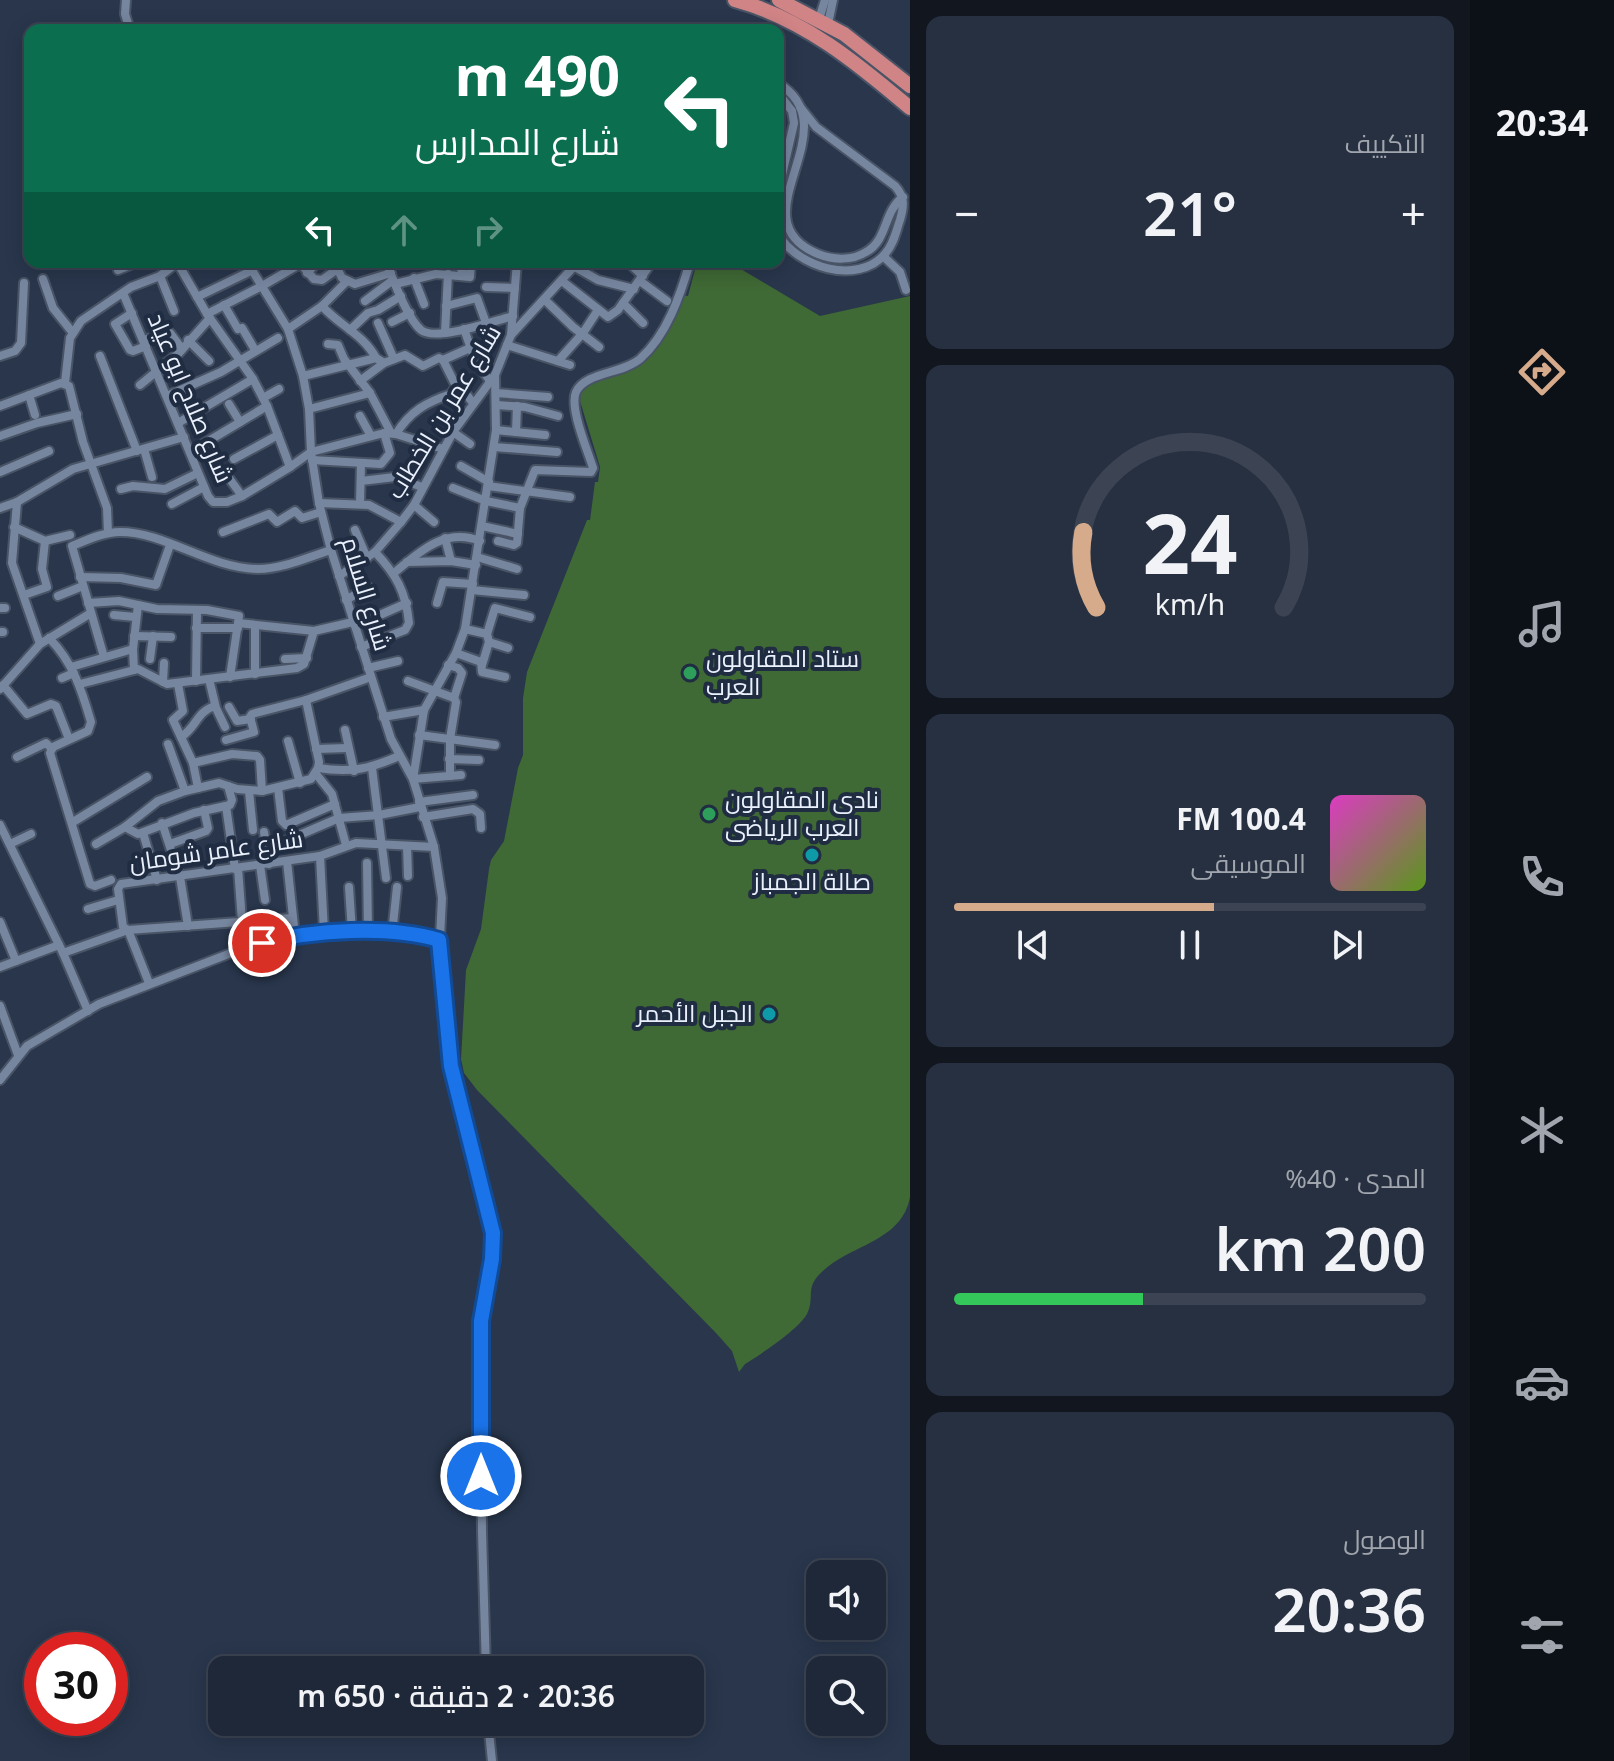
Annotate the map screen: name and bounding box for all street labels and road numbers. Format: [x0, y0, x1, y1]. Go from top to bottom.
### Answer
street label: شارع صلاح ابو عياد [140, 307, 242, 488]
street label: شارع عمر بن الخطاب [378, 318, 509, 505]
street label: شارع السلام [334, 533, 400, 655]
street label: شارع عامر شومان [127, 821, 305, 879]

